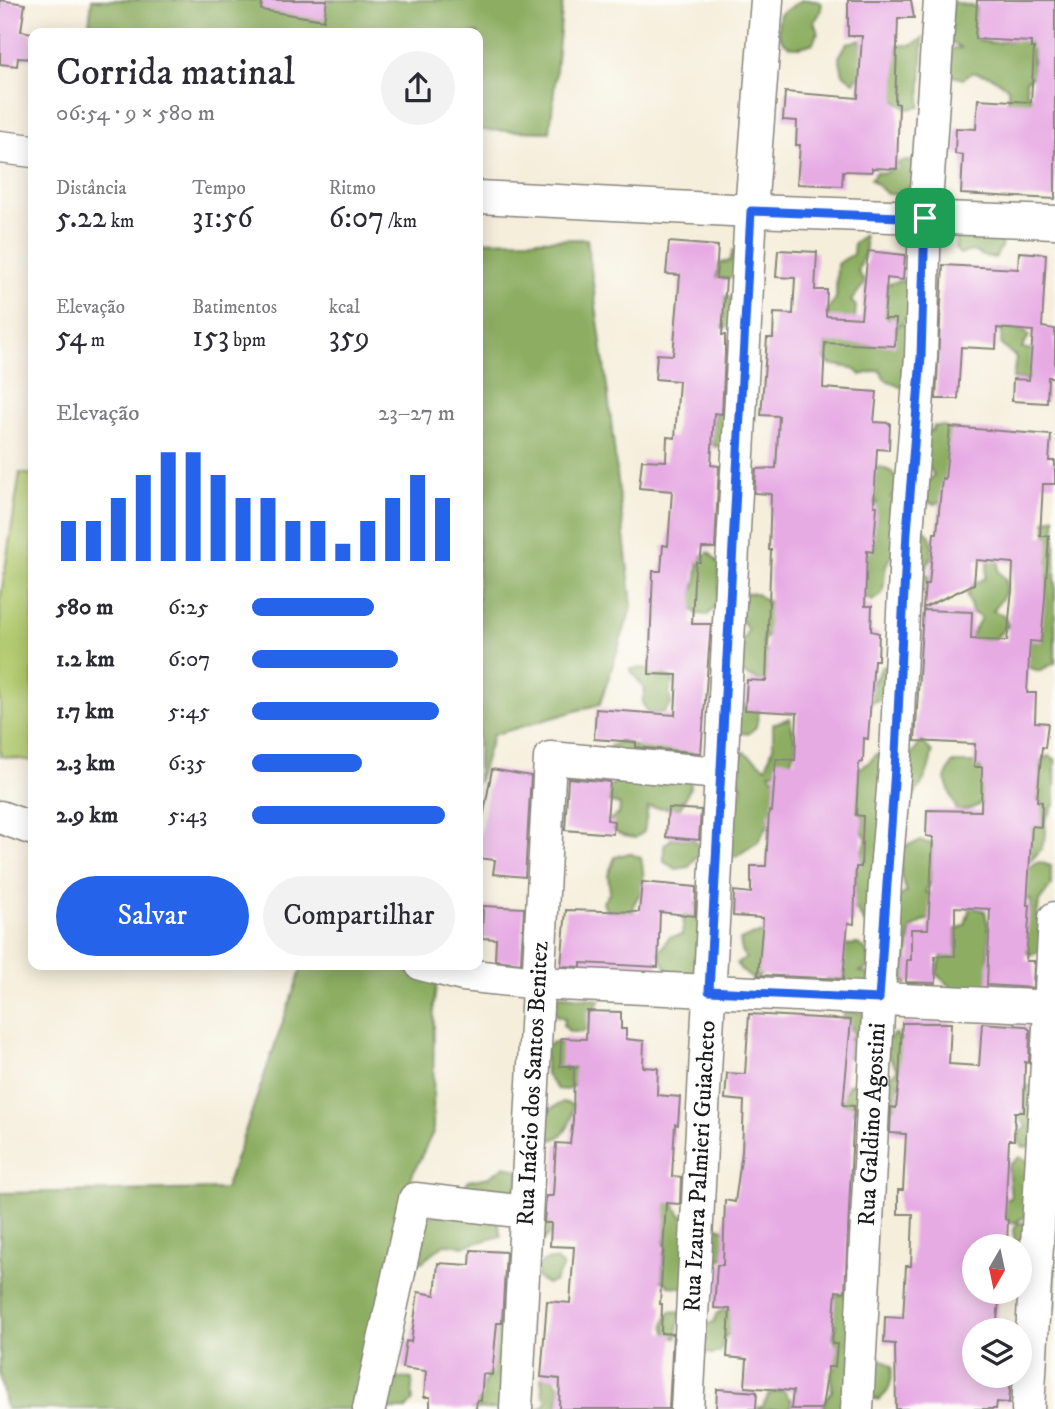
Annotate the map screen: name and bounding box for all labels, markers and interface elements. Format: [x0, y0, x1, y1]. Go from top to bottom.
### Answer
text: Corrida matinal [56, 49, 295, 97]
button: share [381, 51, 455, 125]
text: 06:54 · 9 × 580 m [56, 99, 215, 128]
text: Distância [56, 177, 127, 200]
text: Tempo [192, 177, 246, 200]
text: Ritmo [329, 177, 376, 200]
pin [895, 188, 955, 248]
icon: arrive [906, 199, 944, 237]
text: 5.22 [56, 200, 107, 237]
text: 31:56 [192, 200, 253, 237]
text: 6:07 [329, 200, 384, 237]
text: km [107, 210, 134, 233]
text: /km [384, 210, 417, 233]
text: Elevação [56, 296, 125, 319]
text: Batimentos [192, 296, 277, 319]
text: kcal [329, 296, 360, 319]
text: 54 [56, 319, 87, 356]
text: 153 [192, 319, 229, 356]
text: 359 [329, 319, 370, 356]
text: m [87, 329, 105, 352]
text: bpm [229, 329, 266, 352]
text: Elevação [56, 399, 139, 428]
text: 23–27 m [378, 399, 455, 428]
text: 580 m [56, 593, 113, 622]
text: 6:25 [168, 593, 209, 622]
text: 1.2 km [56, 645, 115, 674]
text: 6:07 [168, 645, 210, 674]
text: 1.7 km [56, 697, 114, 726]
text: 5:45 [168, 697, 210, 726]
text: 2.3 km [56, 749, 115, 778]
text: 6:35 [168, 749, 206, 778]
text: 2.9 km [56, 801, 118, 830]
text: 5:43 [168, 801, 207, 830]
button: Salvar [56, 876, 249, 956]
button: Compartilhar [263, 876, 455, 956]
street label: Rua Inácio dos Santos Benitez [511, 940, 555, 1227]
street label: Rua Izaura Palmieri Guiacheto [677, 1020, 723, 1313]
street label: Rua Galdino Agostini [852, 1022, 893, 1227]
north arrow [962, 1234, 1032, 1304]
map controls [962, 1234, 1032, 1388]
button: layers [962, 1318, 1032, 1388]

